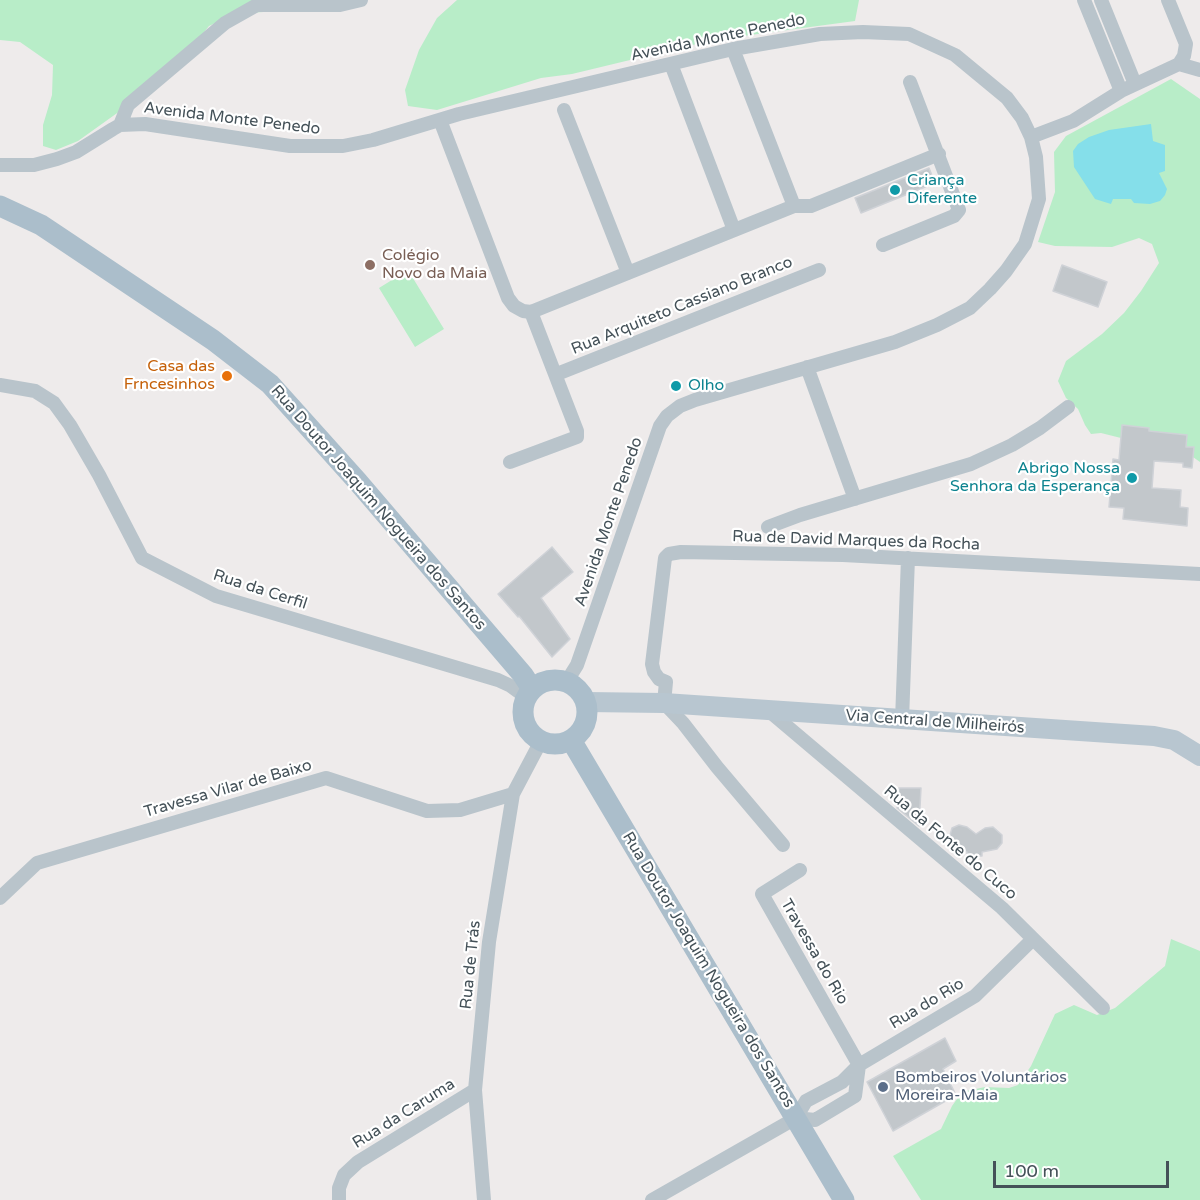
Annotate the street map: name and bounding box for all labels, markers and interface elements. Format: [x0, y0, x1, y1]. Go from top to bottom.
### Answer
street label: Avenida Monte Penedo [629, 10, 807, 66]
street label: Avenida Monte Penedo [143, 99, 321, 139]
place label: Criança Diferente [907, 171, 977, 209]
marker: Criança Diferente [888, 183, 902, 197]
place label: Colégio Novo da Maia [382, 246, 487, 284]
street label: Rua Arquiteto Cassiano Branco [569, 253, 795, 359]
marker: Colégio Novo da Maia [363, 258, 377, 272]
place label: Casa das Frncesinhos [124, 357, 215, 395]
marker: Casa das Frncesinhos [220, 369, 234, 383]
place label: Olho [688, 376, 724, 396]
marker: Olho [669, 379, 683, 393]
street label: Rua Doutor Joaquim Nogueira dos Santos [266, 382, 490, 634]
street label: Avenida Monte Penedo [571, 435, 647, 609]
place label: Abrigo Nossa Senhora da Esperança [950, 459, 1120, 497]
marker: Abrigo Nossa Senhora da Esperança [1125, 471, 1139, 485]
street label: Rua de David Marques da Rocha [732, 527, 980, 555]
street label: Rua da Cerfil [211, 566, 309, 614]
street label: Via Central de Milheirós [845, 706, 1025, 738]
street label: Travessa Vilar de Baixo [142, 756, 314, 822]
street label: Rua da Fonte do Cuco [879, 782, 1021, 904]
street label: Rua Doutor Joaquim Nogueira dos Santos [618, 829, 798, 1111]
street label: Travessa do Rio [776, 896, 852, 1008]
street label: Rua de Trás [457, 920, 485, 1010]
street label: Rua do Rio [886, 974, 968, 1034]
place label: Bombeiros Voluntários Moreira-Maia [895, 1068, 1067, 1106]
street label: Rua da Caruma [349, 1075, 459, 1153]
marker: Bombeiros Voluntários Moreira-Maia [876, 1080, 890, 1094]
scale bar [996, 1149, 1172, 1187]
text: 100 m [1004, 1160, 1059, 1182]

